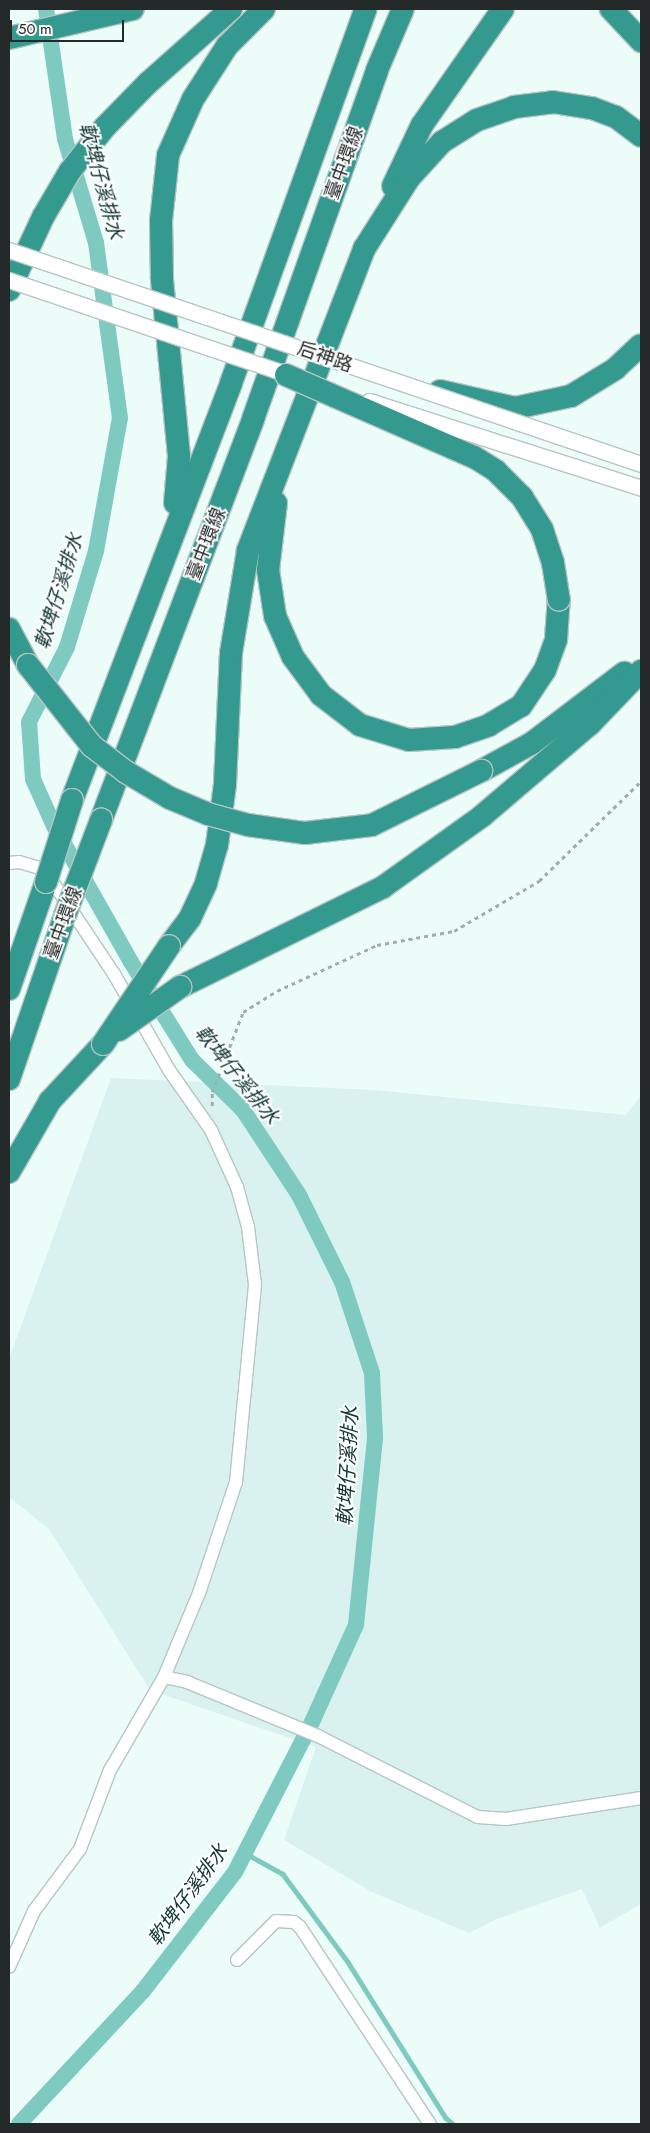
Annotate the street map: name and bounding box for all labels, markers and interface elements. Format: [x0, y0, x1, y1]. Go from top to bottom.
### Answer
scale bar [12, 10, 126, 42]
text: 50 m [18, 18, 52, 40]
water label: 軟埤仔溪排水 [74, 120, 128, 242]
street label: 臺中環線 [320, 123, 368, 203]
street label: 后神路 [294, 337, 356, 377]
street label: 臺中環線 [182, 504, 230, 584]
water label: 軟埤仔溪排水 [30, 530, 88, 652]
street label: 臺中環線 [39, 883, 87, 963]
water label: 軟埤仔溪排水 [190, 1021, 284, 1129]
water label: 軟埤仔溪排水 [333, 1405, 363, 1527]
water label: 軟埤仔溪排水 [143, 1839, 233, 1951]

